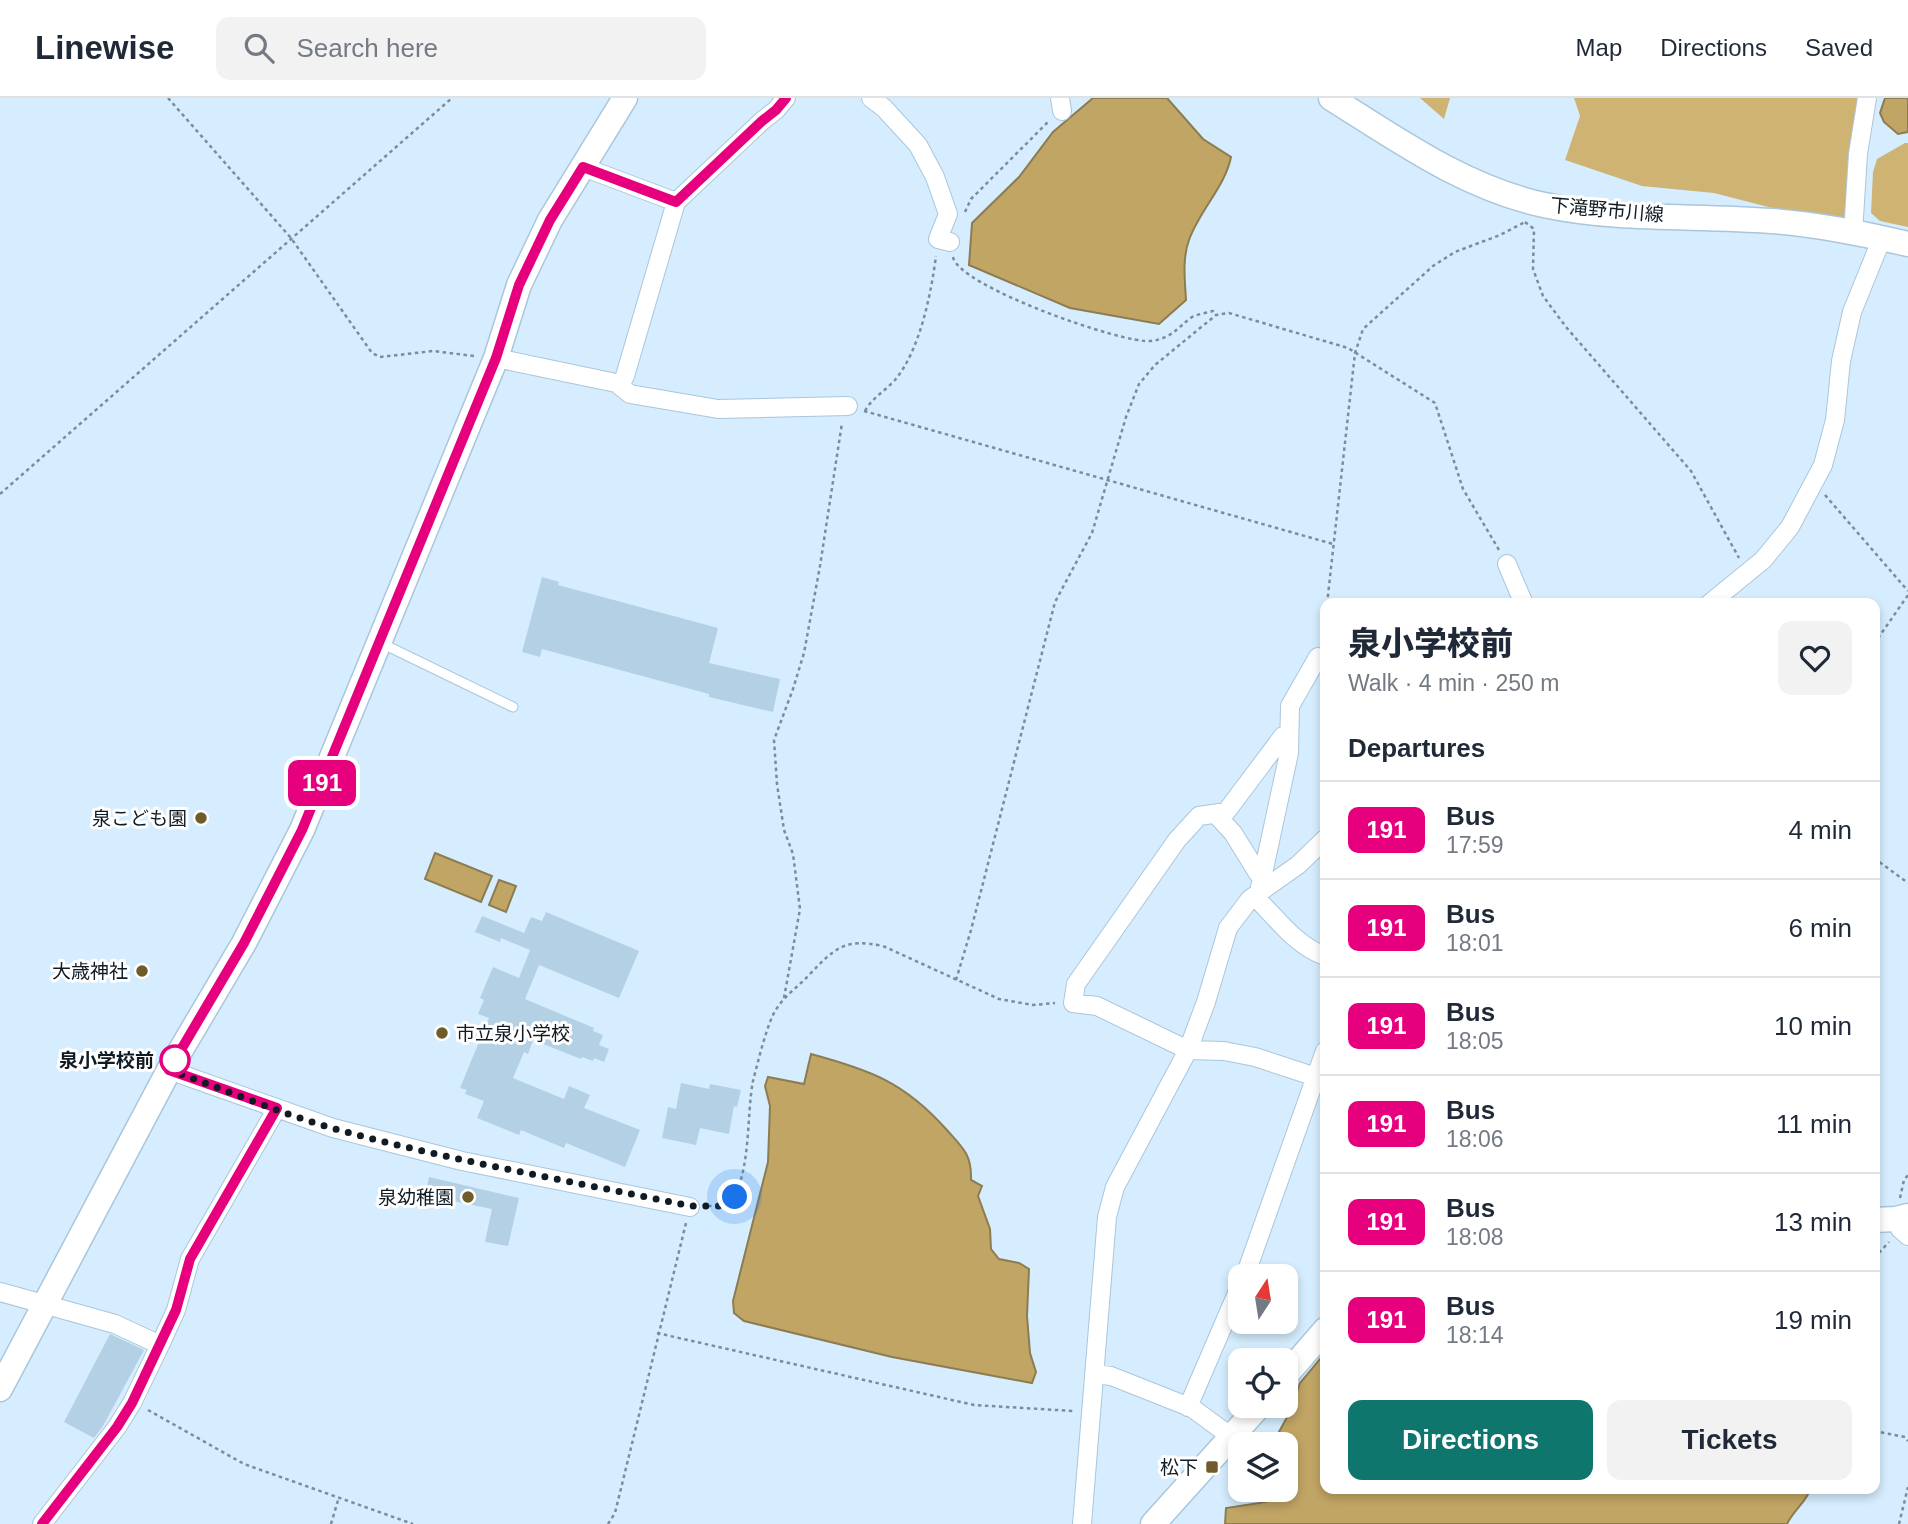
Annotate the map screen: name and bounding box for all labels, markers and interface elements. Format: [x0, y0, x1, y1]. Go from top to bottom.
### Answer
search box [216, 17, 706, 80]
text: Linewise [35, 29, 174, 66]
icon: search [240, 29, 278, 67]
text: Search here [296, 33, 438, 63]
text: Map [1576, 34, 1622, 61]
text: Directions [1660, 34, 1767, 61]
text: Saved [1805, 34, 1873, 61]
street label: 下滝野市川線 [1549, 195, 1665, 225]
button: heart [1778, 621, 1852, 695]
text: 泉小学校前 [1348, 625, 1513, 662]
text: Walk · 4 min · 250 m [1348, 670, 1559, 696]
text: Departures [1348, 733, 1485, 763]
line badge: 191 [282, 760, 362, 806]
text: 191 [302, 769, 342, 796]
text: Bus [1446, 801, 1495, 831]
place label: 泉こども園 [92, 808, 187, 829]
marker: 泉こども園 [193, 810, 209, 826]
text: 4 min [1788, 815, 1852, 845]
text: 191 [1366, 816, 1407, 843]
text: 17:59 [1446, 832, 1504, 858]
text: Bus [1446, 899, 1495, 929]
text: 6 min [1788, 913, 1852, 943]
text: 191 [1366, 914, 1407, 941]
text: 18:01 [1446, 930, 1504, 956]
place label: 大歳神社 [52, 961, 128, 982]
marker: 大歳神社 [134, 963, 150, 979]
text: Bus [1446, 997, 1495, 1027]
text: 10 min [1774, 1011, 1852, 1041]
text: 191 [1366, 1012, 1407, 1039]
place label: 市立泉小学校 [456, 1023, 570, 1044]
marker: 市立泉小学校 [434, 1025, 450, 1041]
text: 18:05 [1446, 1028, 1504, 1054]
marker: 泉小学校前 [160, 1045, 190, 1075]
place label: 泉小学校前 [59, 1050, 154, 1071]
text: Bus [1446, 1095, 1495, 1125]
text: 11 min [1776, 1109, 1852, 1139]
text: 191 [1366, 1110, 1407, 1137]
text: 18:06 [1446, 1126, 1504, 1152]
your location [717, 1179, 752, 1214]
place label: 泉幼稚園 [378, 1187, 454, 1208]
marker: 泉幼稚園 [460, 1189, 476, 1205]
text: Bus [1446, 1193, 1495, 1223]
text: 13 min [1774, 1207, 1852, 1237]
text: 191 [1366, 1208, 1407, 1235]
text: 18:08 [1446, 1224, 1504, 1250]
north arrow [1228, 1264, 1298, 1334]
map controls [1228, 1264, 1298, 1502]
text: Bus [1446, 1291, 1495, 1321]
text: 19 min [1774, 1305, 1852, 1335]
text: 191 [1366, 1306, 1407, 1333]
text: 18:14 [1446, 1322, 1504, 1348]
button: locate [1228, 1348, 1298, 1418]
button: Directions [1348, 1400, 1593, 1480]
button: Tickets [1607, 1400, 1852, 1480]
button: layers [1228, 1432, 1298, 1502]
place label: 松下 [1160, 1457, 1198, 1478]
marker: 松下 [1204, 1459, 1220, 1475]

